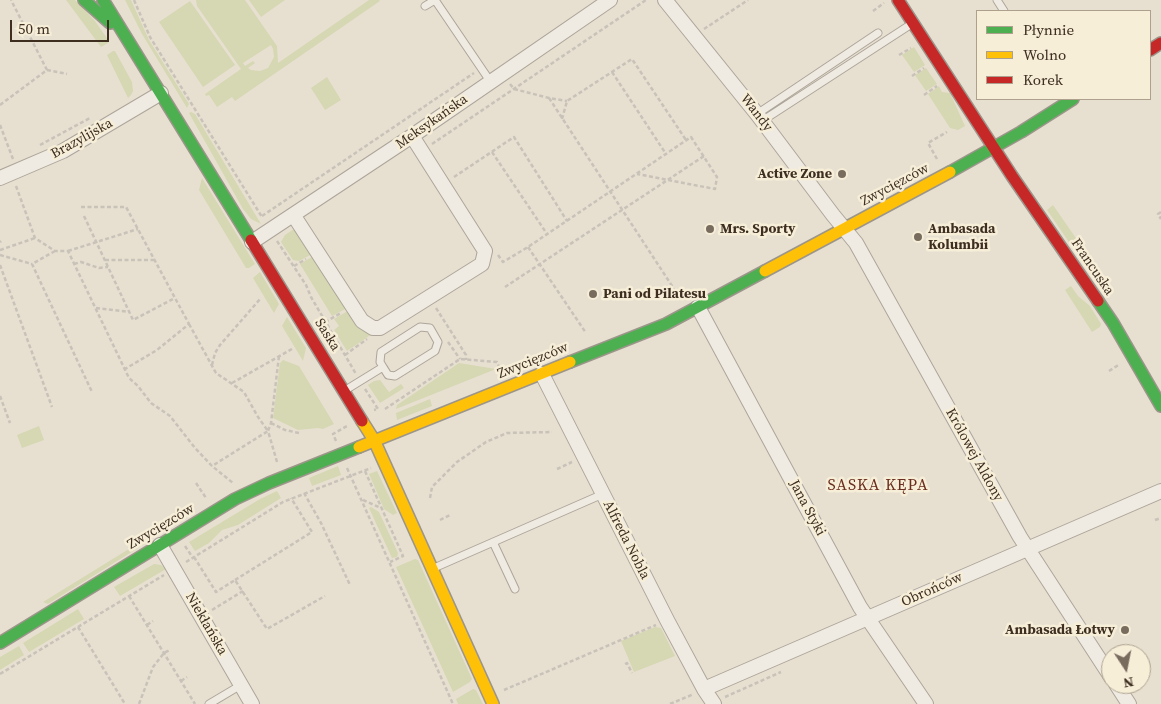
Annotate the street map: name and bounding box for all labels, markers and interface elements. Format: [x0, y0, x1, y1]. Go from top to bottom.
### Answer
scale bar [12, 10, 111, 42]
legend [976, 10, 1151, 100]
text: 50 m [18, 18, 50, 39]
text: Płynnie [1023, 19, 1074, 40]
text: Wolno [1023, 44, 1066, 65]
text: Korek [1023, 69, 1063, 90]
street label: Meksykańska [393, 91, 471, 153]
street label: Wandy [736, 91, 776, 135]
street label: Brazylijska [48, 115, 116, 163]
street label: Zwycięzców [858, 160, 932, 210]
place label: Active Zone [758, 166, 832, 182]
marker: Active Zone [836, 168, 848, 180]
place label: Mrs. Sporty [720, 221, 795, 237]
place label: Ambasada Kolumbii [928, 221, 995, 253]
marker: Mrs. Sporty [704, 223, 716, 235]
marker: Ambasada Kolumbii [912, 231, 924, 243]
street label: Francuska [1067, 235, 1117, 299]
place label: Pani od Pilatesu [603, 286, 706, 302]
marker: Pani od Pilatesu [587, 288, 599, 300]
street label: Saska [311, 316, 343, 354]
street label: Zwycięzców [495, 339, 571, 383]
street label: Królowej Aldony [942, 406, 1006, 504]
district label: SASKA KĘPA [826, 476, 930, 496]
street label: Jana Styki [785, 477, 829, 539]
street label: Alfreda Nobla [599, 498, 653, 582]
street label: Zwycięzców [125, 501, 197, 553]
street label: Obrońców [899, 569, 965, 611]
street label: Niekłańska [181, 590, 231, 658]
place label: Ambasada Łotwy [1005, 622, 1115, 638]
marker: Ambasada Łotwy [1119, 624, 1131, 636]
north arrow [1101, 644, 1151, 694]
text: N [1122, 672, 1136, 694]

